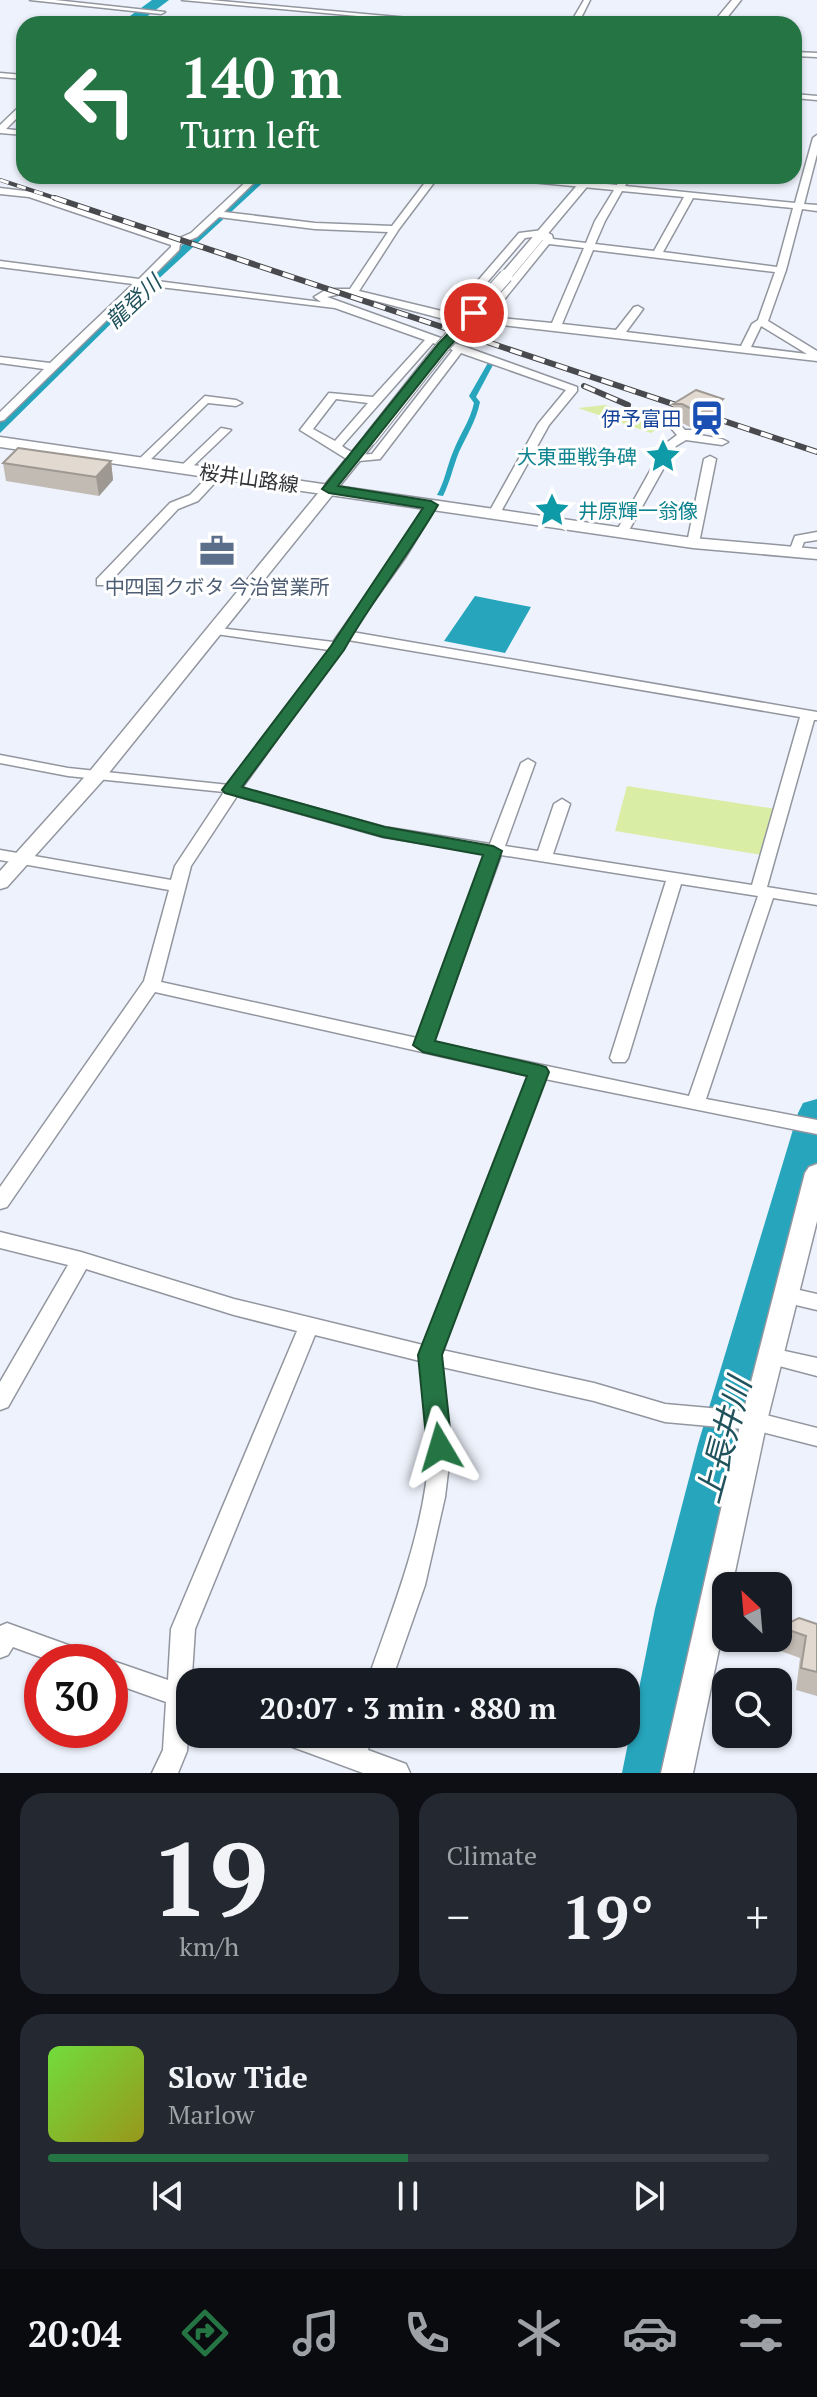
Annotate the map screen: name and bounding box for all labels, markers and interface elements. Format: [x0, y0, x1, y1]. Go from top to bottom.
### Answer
text: 140 m [180, 40, 342, 114]
icon: left [48, 48, 152, 152]
text: Turn left [180, 111, 320, 158]
water label: 龍登川 [99, 267, 168, 334]
pin [440, 279, 508, 347]
icon: arrive [452, 291, 496, 335]
station icon: 伊予富田 [688, 399, 726, 437]
place label: 伊予富田 [601, 405, 681, 432]
place icon: 大東亜戦争碑 [644, 437, 682, 475]
place label: 大東亜戦争碑 [517, 443, 637, 470]
street label: 桜井山路線 [198, 458, 300, 498]
place icon: 井原輝一翁像 [533, 491, 571, 529]
place label: 井原輝一翁像 [578, 497, 698, 524]
office icon: 中四国クボタ 今治営業所 [198, 532, 236, 570]
place label: 中四国クボタ 今治営業所 [105, 573, 329, 600]
water label: 上長井川 [686, 1370, 761, 1507]
position arrow [398, 1405, 482, 1489]
north arrow [712, 1572, 792, 1652]
map controls [712, 1572, 792, 1748]
speed limit sign: 30 [24, 1644, 128, 1748]
button: search [712, 1668, 792, 1748]
text: 20:07 · 3 min · 880 m [260, 1688, 556, 1728]
text: 19 [150, 1808, 268, 1946]
text: Climate [447, 1838, 537, 1872]
text: 19° [561, 1877, 654, 1956]
text: − [447, 1887, 470, 1946]
text: + [746, 1887, 769, 1946]
text: km/h [179, 1929, 239, 1963]
text: Slow Tide [168, 2057, 308, 2097]
text: Marlow [168, 2097, 254, 2131]
icon: previous [146, 2174, 190, 2218]
icon: pause [386, 2174, 430, 2218]
icon: next [627, 2174, 671, 2218]
icon: directions [177, 2305, 233, 2361]
icon: music [288, 2305, 344, 2361]
icon: phone [399, 2305, 455, 2361]
icon: climate [511, 2305, 567, 2361]
icon: car [622, 2305, 678, 2361]
icon: filters [733, 2305, 789, 2361]
text: 20:04 [28, 2310, 121, 2357]

